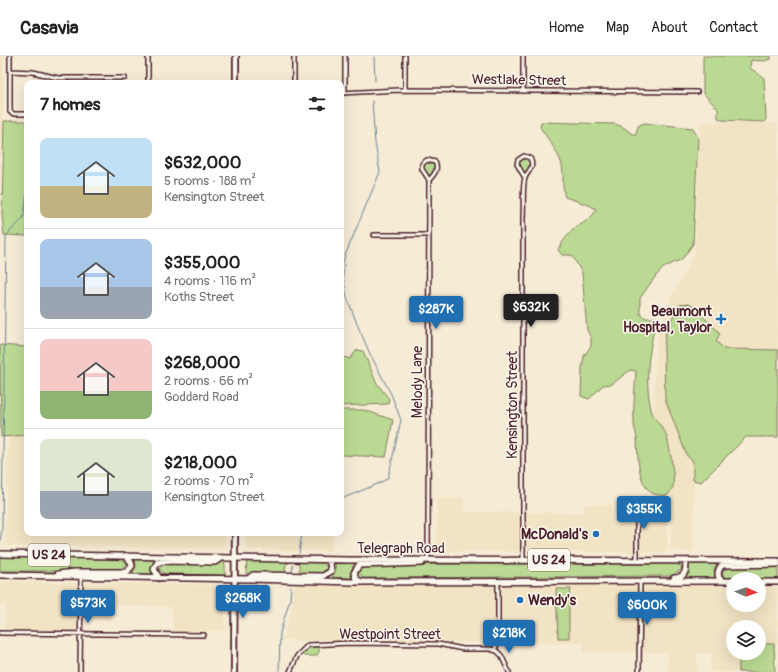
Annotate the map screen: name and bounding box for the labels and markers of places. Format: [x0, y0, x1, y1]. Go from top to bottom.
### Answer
pin: $632K [503, 294, 559, 328]
pin: $287K [408, 296, 464, 330]
place label: Beaumont Hospital, Taylor [623, 303, 713, 336]
marker: Beaumont Hospital, Taylor [715, 313, 727, 325]
pin: $355K [616, 496, 672, 530]
place label: McDonald's [521, 526, 589, 543]
marker: McDonald's [591, 529, 601, 539]
pin: $268K [215, 585, 271, 619]
pin: $573K [60, 590, 116, 624]
place label: Wendy's [528, 592, 577, 609]
pin: $600K [619, 592, 675, 626]
marker: Wendy's [515, 595, 525, 605]
pin: $218K [481, 620, 537, 654]

